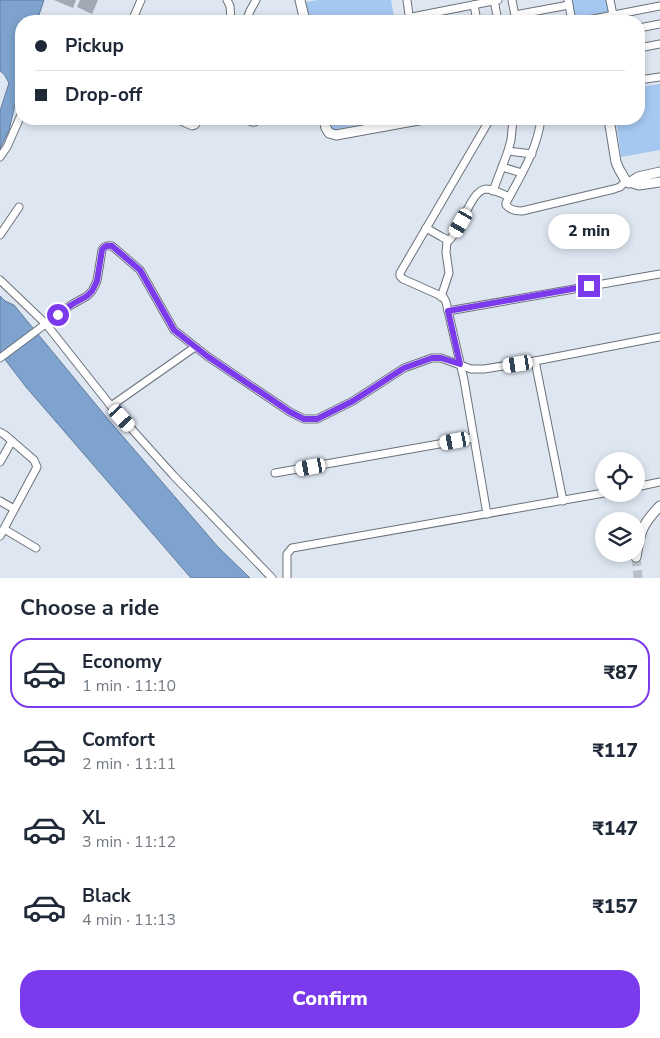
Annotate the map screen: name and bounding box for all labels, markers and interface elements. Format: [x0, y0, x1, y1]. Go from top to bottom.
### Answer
text: Pickup [65, 33, 124, 59]
text: Drop-off [65, 82, 142, 108]
car [447, 206, 474, 240]
callout: 2 min [548, 214, 630, 248]
text: 2 min [568, 220, 610, 242]
route end [578, 275, 600, 297]
route start [47, 304, 69, 326]
car [502, 354, 533, 374]
car [106, 402, 137, 434]
car [438, 431, 471, 451]
map controls [595, 452, 645, 562]
button: locate [595, 452, 645, 502]
car [294, 457, 327, 477]
button: layers [595, 512, 645, 562]
text: Choose a ride [20, 593, 159, 623]
text: Economy [82, 649, 162, 675]
icon: car [22, 651, 67, 696]
text: ₹87 [604, 660, 638, 686]
text: 1 min · 11:10 [82, 675, 176, 697]
text: Comfort [82, 727, 155, 753]
icon: car [22, 729, 67, 774]
text: ₹117 [592, 738, 638, 764]
text: 2 min · 11:11 [82, 753, 176, 775]
text: XL [82, 805, 105, 831]
icon: car [22, 807, 67, 852]
text: ₹147 [592, 816, 638, 842]
text: 3 min · 11:12 [82, 831, 176, 853]
text: Black [82, 883, 131, 909]
icon: car [22, 885, 67, 930]
text: ₹157 [592, 894, 638, 920]
text: 4 min · 11:13 [82, 909, 176, 931]
button: Confirm [20, 970, 640, 1028]

